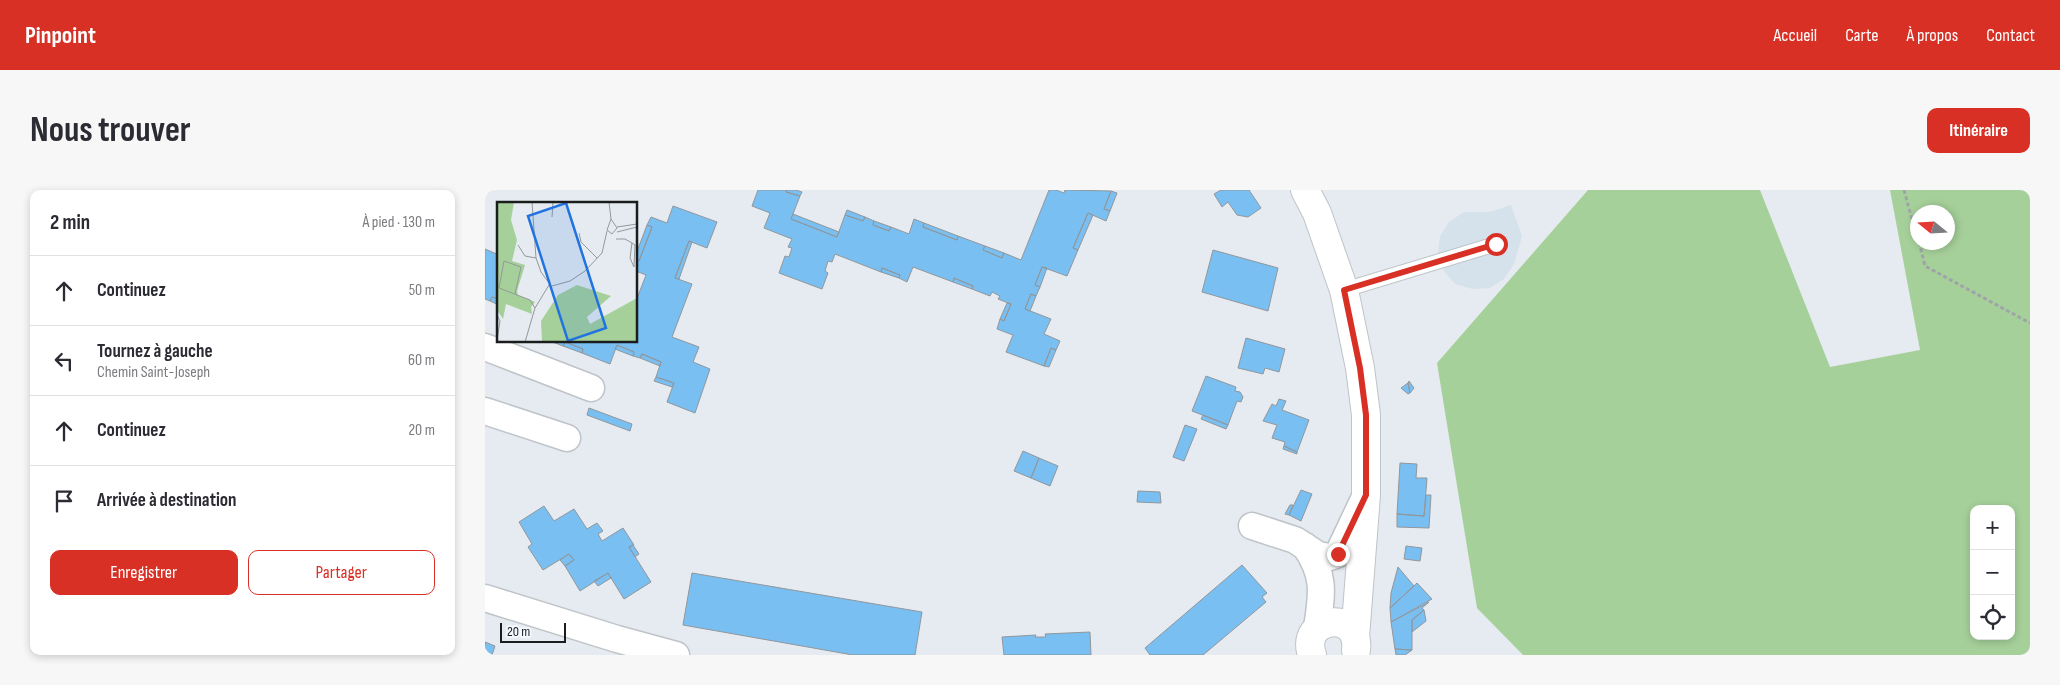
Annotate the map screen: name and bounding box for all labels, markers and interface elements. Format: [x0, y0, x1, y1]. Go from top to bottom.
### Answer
text: Pinpoint [25, 21, 96, 50]
text: Accueil [1773, 25, 1817, 46]
text: Carte [1845, 25, 1878, 46]
text: À propos [1906, 25, 1958, 46]
text: Contact [1986, 25, 2035, 46]
button: Itinéraire [1927, 108, 2030, 153]
text: Nous trouver [30, 109, 191, 152]
inset map [497, 202, 637, 342]
north arrow [1910, 205, 1955, 250]
text: 2 min [50, 210, 90, 235]
text: À pied · 130 m [362, 213, 435, 232]
route start [1485, 233, 1508, 256]
icon: ahead [50, 277, 78, 305]
text: Continuez [97, 279, 166, 302]
text: 50 m [409, 281, 435, 300]
text: Tournez à gauche [97, 340, 213, 363]
icon: left [50, 347, 78, 375]
text: 60 m [408, 351, 435, 370]
text: Chemin Saint-Joseph [97, 363, 210, 382]
icon: ahead [50, 417, 78, 445]
text: Continuez [97, 419, 166, 442]
text: 20 m [408, 421, 435, 440]
icon: arrive [50, 487, 78, 515]
text: Arrivée à destination [97, 489, 237, 512]
map controls [1970, 505, 2015, 640]
button: + [1970, 505, 2015, 550]
route end [1327, 543, 1350, 566]
button: Enregistrer [50, 550, 238, 595]
button: Partager [248, 550, 435, 595]
button: − [1970, 550, 2015, 595]
button: locate [1970, 595, 2015, 640]
scale bar [500, 620, 566, 643]
text: 20 m [507, 623, 530, 640]

